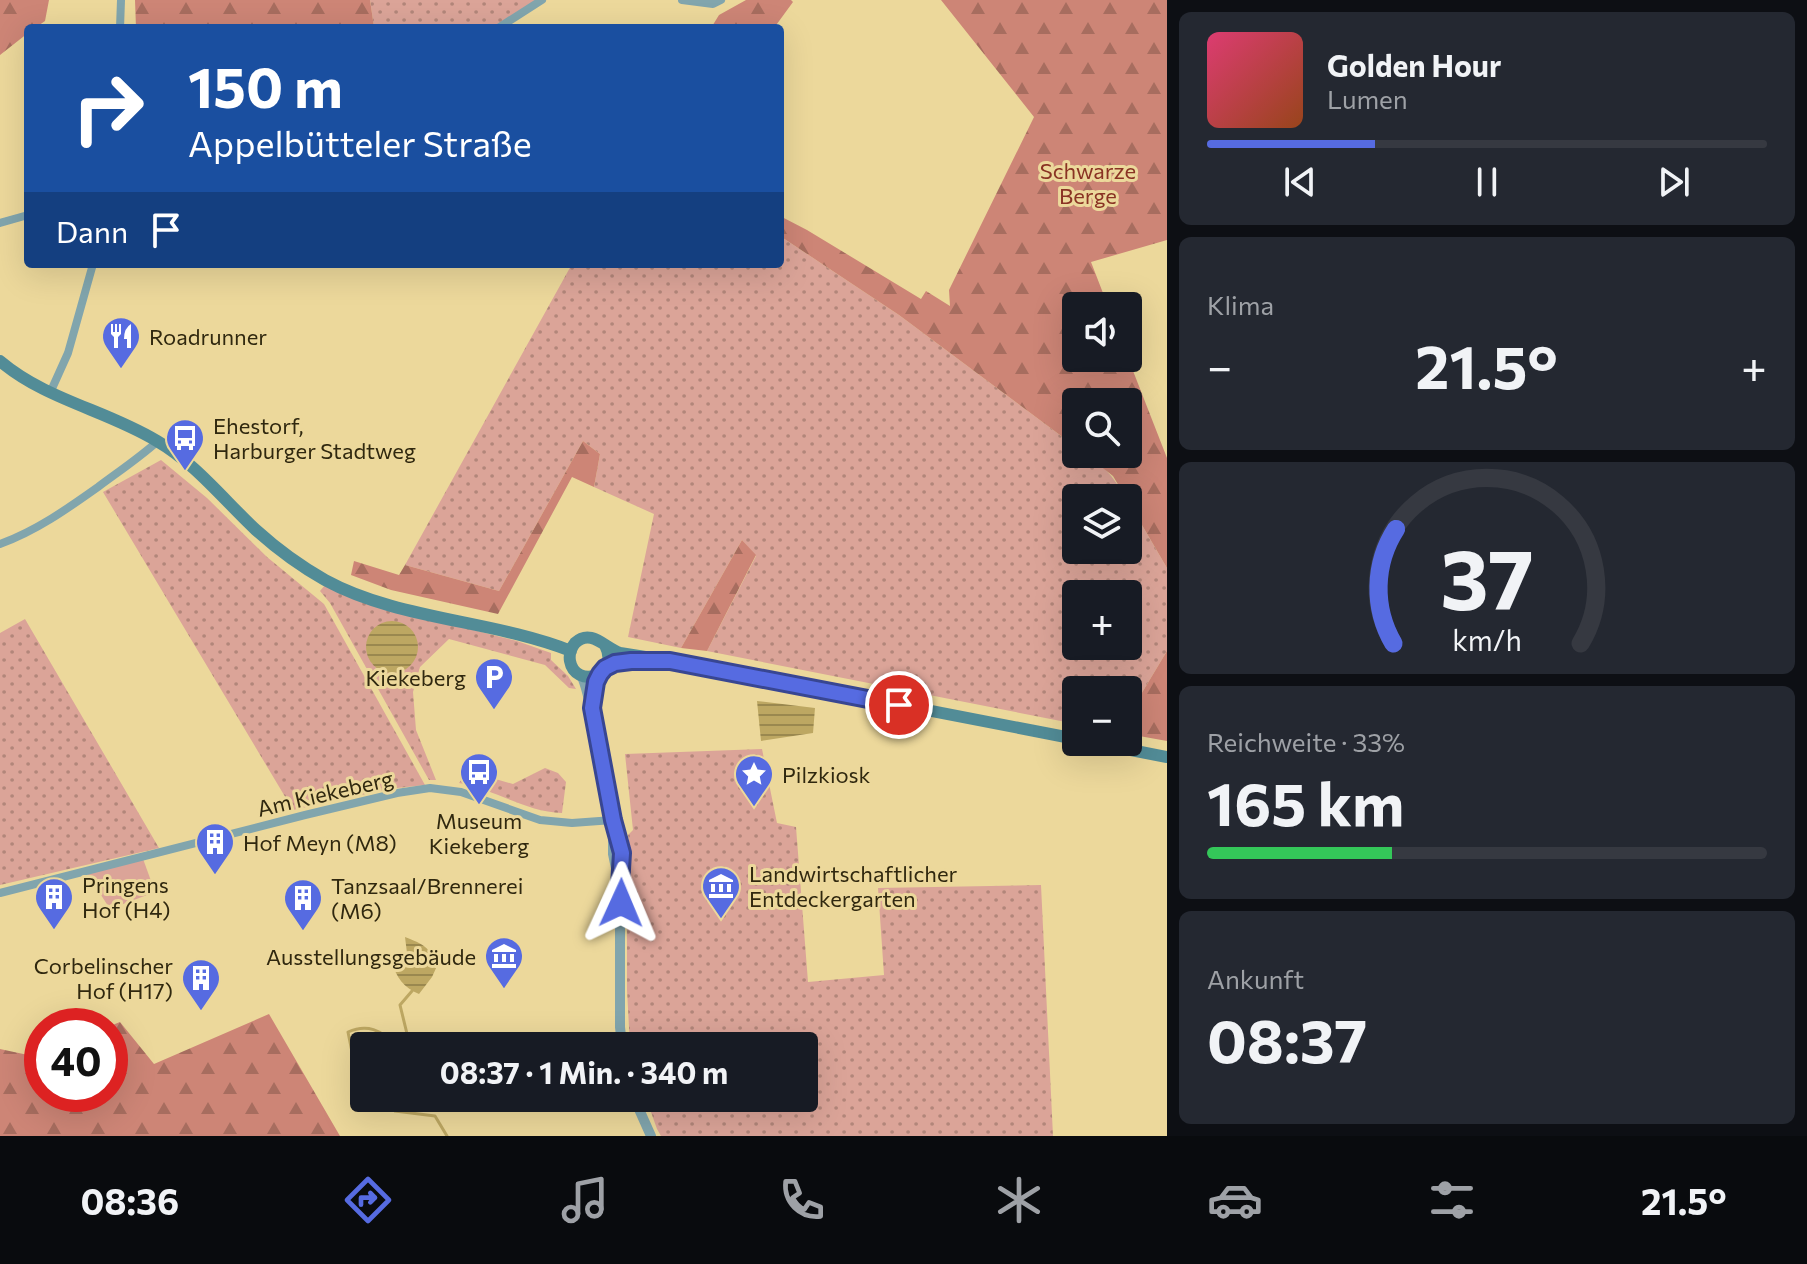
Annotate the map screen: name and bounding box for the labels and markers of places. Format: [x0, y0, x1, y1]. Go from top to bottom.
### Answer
restaurant icon: Roadrunner [100, 315, 142, 370]
place label: Roadrunner [149, 323, 267, 350]
place label: Ehestorf, Harburger Stadtweg [213, 412, 416, 464]
bus stop icon: Ehestorf, Harburger Stadtweg [164, 417, 206, 472]
parking icon: Kiekeberg [473, 656, 515, 711]
place label: Kiekeberg [366, 664, 466, 691]
pin [865, 671, 933, 739]
bus stop icon: Museum Kiekeberg [458, 751, 500, 806]
place icon: Pilzkiosk [733, 753, 775, 808]
place label: Pilzkiosk [782, 761, 870, 788]
place label: Museum Kiekeberg [429, 807, 529, 859]
building icon: Hof Meyn (M8) [194, 821, 236, 876]
place label: Hof Meyn (M8) [243, 829, 397, 856]
place label: Landwirtschaftlicher Entdeckergarten [749, 860, 958, 912]
museum icon: Landwirtschaftlicher Entdeckergarten [700, 865, 742, 920]
place label: Pringens Hof (H4) [82, 871, 171, 923]
place label: Tanzsaal/Brennerei (M6) [331, 872, 523, 924]
building icon: Pringens Hof (H4) [33, 876, 75, 931]
building icon: Tanzsaal/Brennerei (M6) [282, 877, 324, 932]
museum icon: Ausstellungsgebäude [483, 935, 525, 990]
place label: Ausstellungsgebäude [266, 943, 476, 970]
place label: Corbelinscher Hof (H17) [34, 952, 173, 1004]
building icon: Corbelinscher Hof (H17) [180, 957, 222, 1012]

